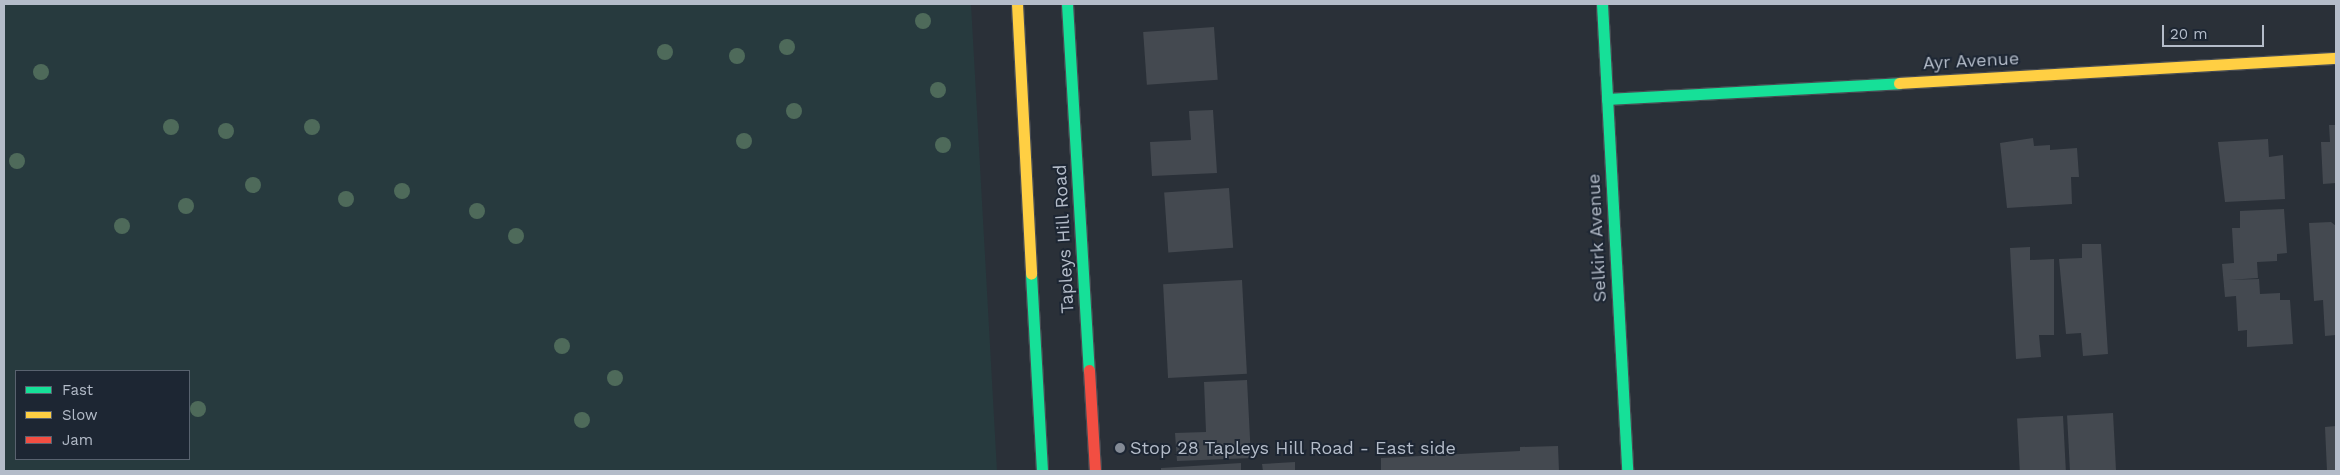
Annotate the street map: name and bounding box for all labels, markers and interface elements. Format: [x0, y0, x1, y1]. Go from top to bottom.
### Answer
scale bar [2165, 15, 2268, 47]
text: 20 m [2170, 25, 2208, 43]
street label: Ayr Avenue [1922, 48, 2020, 74]
street label: Tapleys Hill Road [1049, 164, 1079, 314]
street label: Selkirk Avenue [1583, 173, 1611, 303]
legend [15, 370, 190, 460]
text: Fast [62, 381, 93, 399]
text: Slow [62, 406, 98, 424]
text: Jam [62, 431, 93, 449]
place label: Stop 28 Tapleys Hill Road - East side [1130, 437, 1457, 459]
marker: Stop 28 Tapleys Hill Road - East side [1114, 442, 1126, 454]

